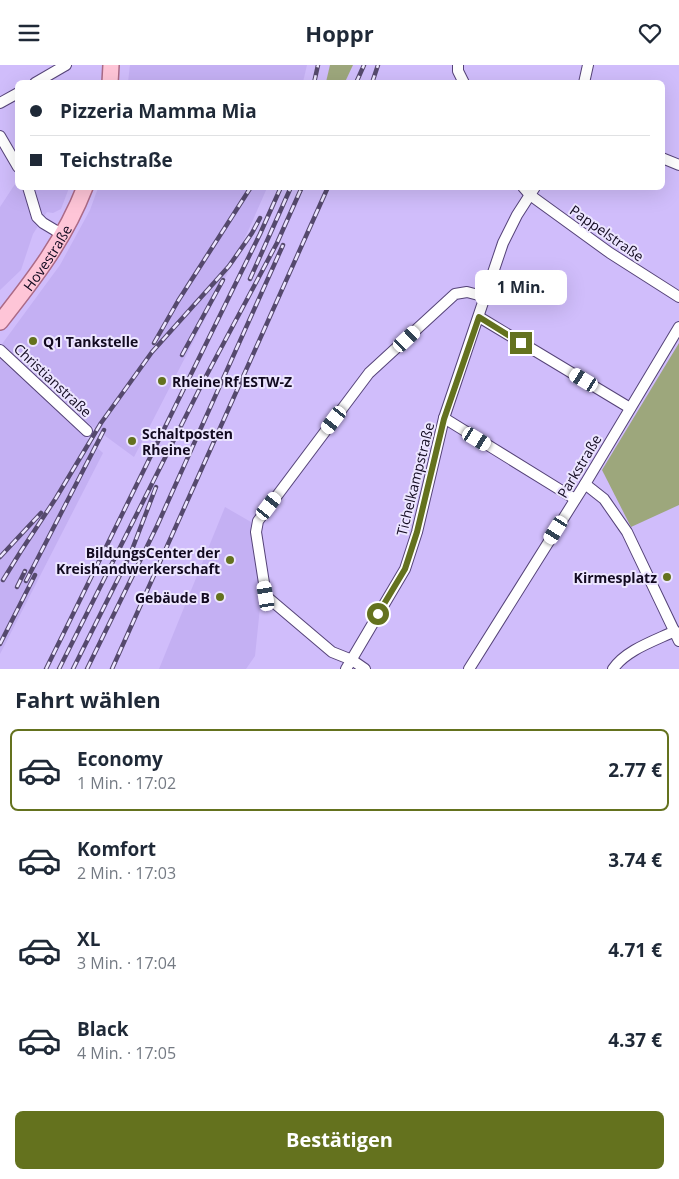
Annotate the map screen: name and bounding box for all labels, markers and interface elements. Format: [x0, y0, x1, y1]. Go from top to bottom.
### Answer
text: Hoppr [305, 18, 374, 48]
icon: menu [15, 19, 43, 47]
icon: heart [636, 19, 664, 47]
text: Pizzeria Mamma Mia [60, 98, 257, 124]
text: Teichstraße [60, 147, 173, 173]
street label: Pappelstraße [566, 200, 648, 266]
street label: Hovestraße [18, 221, 76, 294]
callout: 1 Min. [475, 271, 567, 305]
text: 1 Min. [497, 276, 545, 298]
car [390, 323, 423, 355]
place label: Q1 Tankstelle [43, 332, 138, 351]
route end [510, 332, 532, 354]
marker: Q1 Tankstelle [27, 335, 39, 347]
street label: Christianstraße [10, 339, 96, 421]
car [567, 366, 600, 394]
place label: Rheine Rf ESTW-Z [172, 372, 292, 391]
marker: Rheine Rf ESTW-Z [156, 375, 168, 387]
car [318, 404, 349, 436]
street label: Tichelkampstraße [392, 420, 438, 538]
place label: Schaltposten Rheine [142, 424, 233, 459]
car [460, 425, 493, 453]
street label: Parkstraße [553, 431, 605, 501]
marker: Schaltposten Rheine [126, 435, 138, 447]
car [253, 490, 284, 522]
car [541, 513, 570, 547]
place label: BildungsCenter der Kreishandwerkerschaft [56, 543, 221, 578]
marker: BildungsCenter der Kreishandwerkerschaft [224, 554, 236, 566]
place label: Kirmesplatz [574, 568, 657, 587]
marker: Kirmesplatz [661, 571, 673, 583]
car [256, 580, 275, 612]
place label: Gebäude B [135, 588, 210, 607]
marker: Gebäude B [214, 591, 226, 603]
route start [367, 603, 389, 625]
text: Fahrt wählen [15, 684, 161, 714]
text: Economy [77, 746, 163, 772]
icon: car [17, 748, 62, 793]
text: 2.77 € [608, 757, 662, 783]
text: 1 Min. · 17:02 [77, 772, 176, 794]
text: Komfort [77, 836, 156, 862]
icon: car [17, 838, 62, 883]
text: 3.74 € [608, 847, 662, 873]
text: 2 Min. · 17:03 [77, 862, 176, 884]
text: XL [77, 926, 100, 952]
icon: car [17, 928, 62, 973]
text: 4.71 € [608, 937, 662, 963]
text: 3 Min. · 17:04 [77, 952, 176, 974]
text: Black [77, 1016, 129, 1042]
icon: car [17, 1018, 62, 1063]
text: 4.37 € [608, 1027, 662, 1053]
text: 4 Min. · 17:05 [77, 1042, 176, 1064]
button: Bestätigen [15, 1111, 664, 1169]

